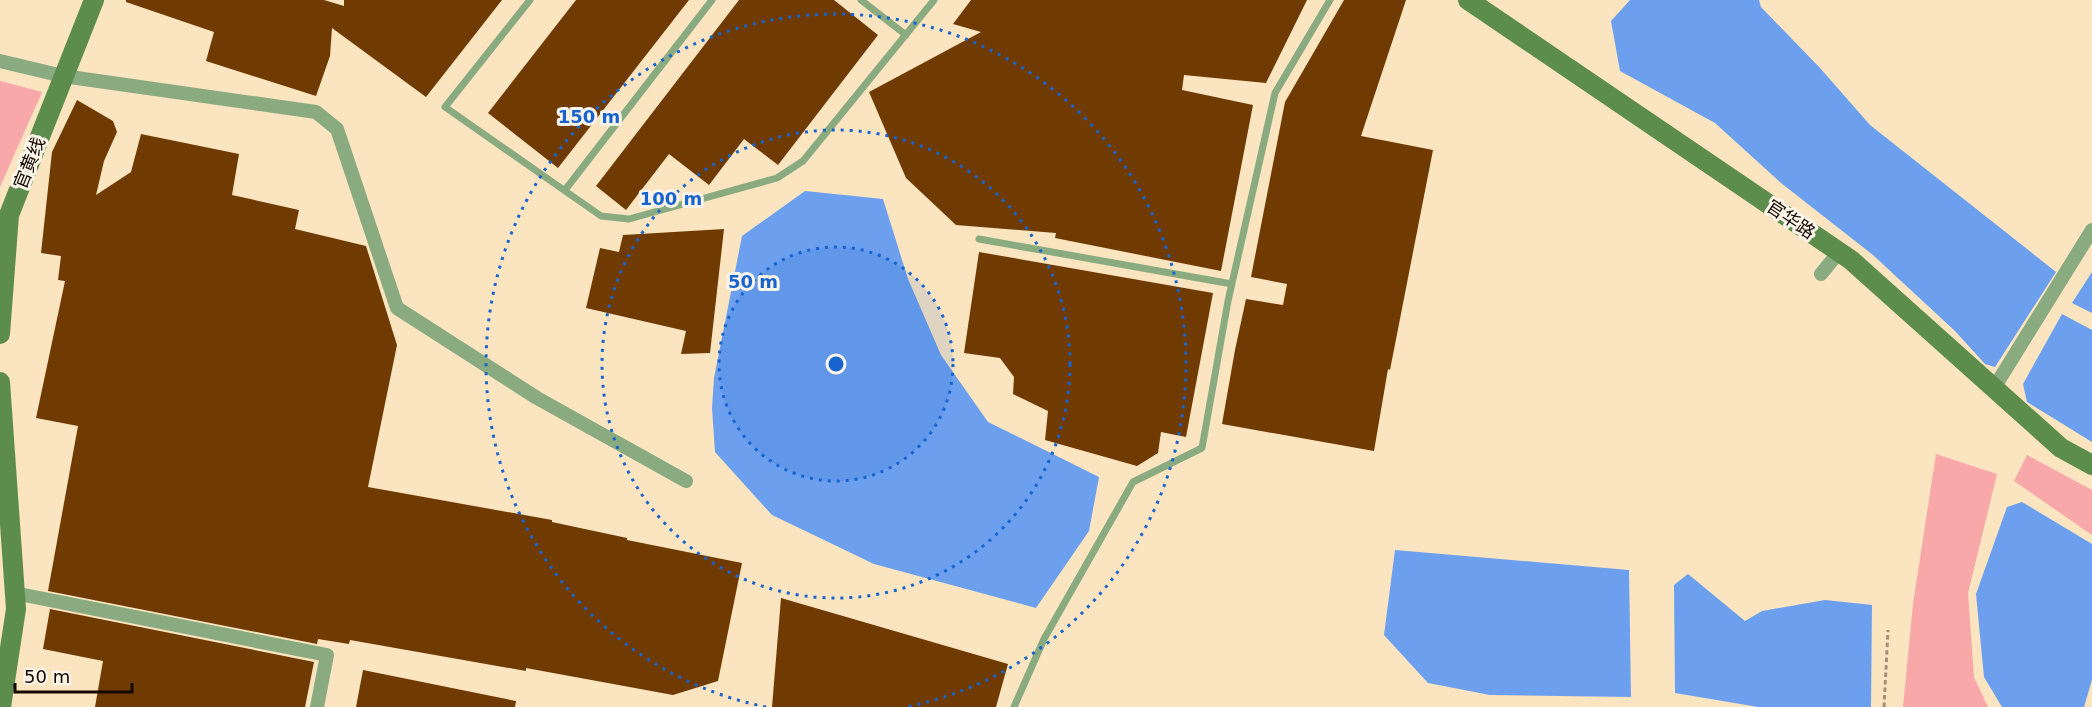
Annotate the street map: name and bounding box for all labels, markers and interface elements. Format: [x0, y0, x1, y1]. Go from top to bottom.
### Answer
text: 150 m [558, 106, 620, 127]
street label: 官黄线 [9, 134, 49, 192]
text: 100 m [640, 188, 702, 209]
street label: 官华路 [1763, 195, 1819, 243]
text: 50 m [728, 271, 778, 292]
centre of rings [826, 354, 846, 374]
scale bar [15, 656, 132, 694]
text: 50 m [24, 666, 70, 687]

